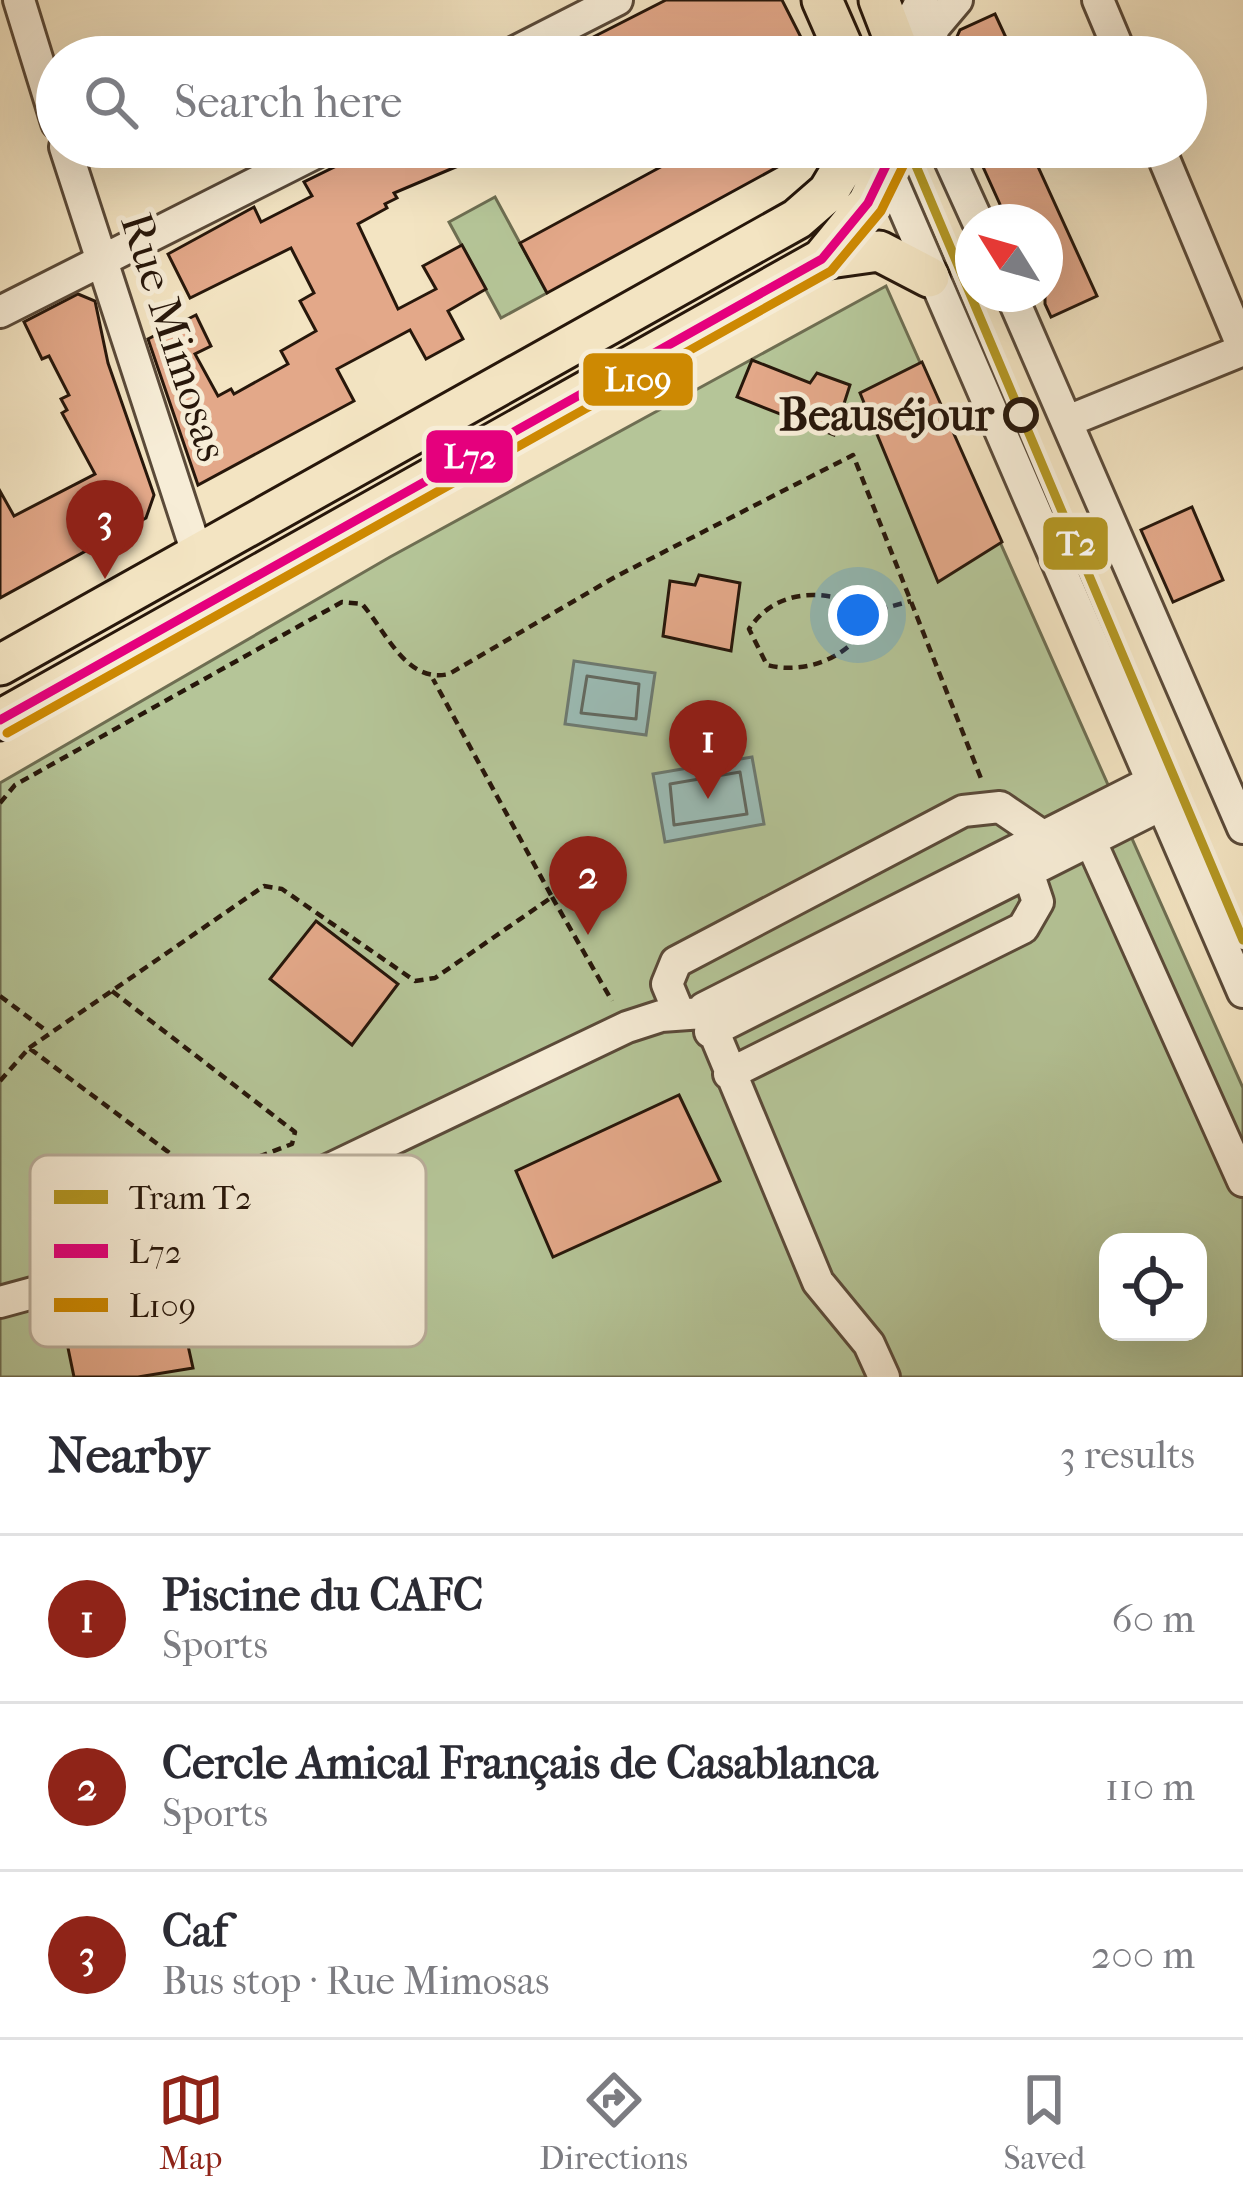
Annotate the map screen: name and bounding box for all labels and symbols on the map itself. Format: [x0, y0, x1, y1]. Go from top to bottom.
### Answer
north arrow [955, 204, 1063, 312]
street label: Rue Mimosas [109, 206, 239, 468]
line badge: L109 [581, 351, 695, 408]
text: L109 [605, 361, 671, 400]
place label: Beauséjour [779, 389, 995, 442]
marker: Beauséjour [1005, 399, 1037, 431]
line badge: L72 [424, 428, 515, 485]
text: L72 [444, 438, 496, 477]
pin: 3 [66, 480, 144, 579]
line badge: T2 [1041, 515, 1110, 572]
text: T2 [1055, 525, 1096, 564]
your location [828, 585, 888, 645]
pin: 1 [669, 700, 747, 799]
pin: 2 [549, 836, 627, 935]
legend [30, 1155, 426, 1347]
text: Tram T2 [129, 1179, 252, 1218]
text: L72 [129, 1233, 182, 1272]
text: L109 [129, 1287, 196, 1326]

